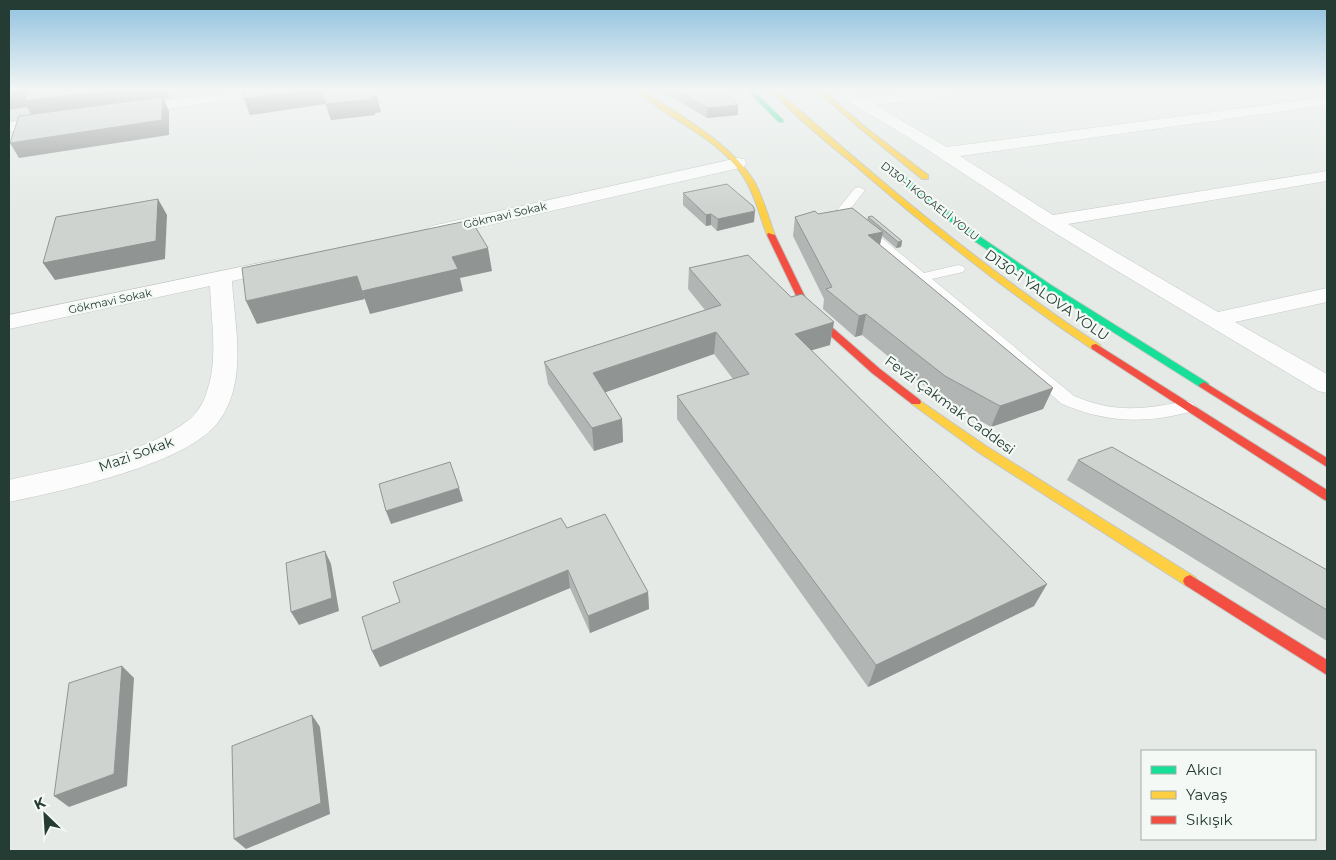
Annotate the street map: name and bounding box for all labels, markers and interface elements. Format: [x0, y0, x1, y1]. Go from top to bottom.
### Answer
street label: D130-1 KOCAELİ YOLU [878, 158, 982, 244]
street label: Gökmavi Sokak [462, 199, 548, 231]
street label: D130-1 YALOVA YOLU [981, 245, 1113, 345]
street label: Gökmavi Sokak [67, 285, 153, 317]
street label: Fevzi Çakmak Caddesi [881, 352, 1019, 458]
street label: Mazi Sokak [96, 432, 177, 476]
legend [1141, 750, 1316, 840]
text: Akıcı [1186, 760, 1222, 779]
text: Yavaş [1186, 785, 1227, 804]
north arrow [20, 790, 70, 840]
text: K [31, 793, 49, 814]
text: Sıkışık [1186, 810, 1233, 829]

